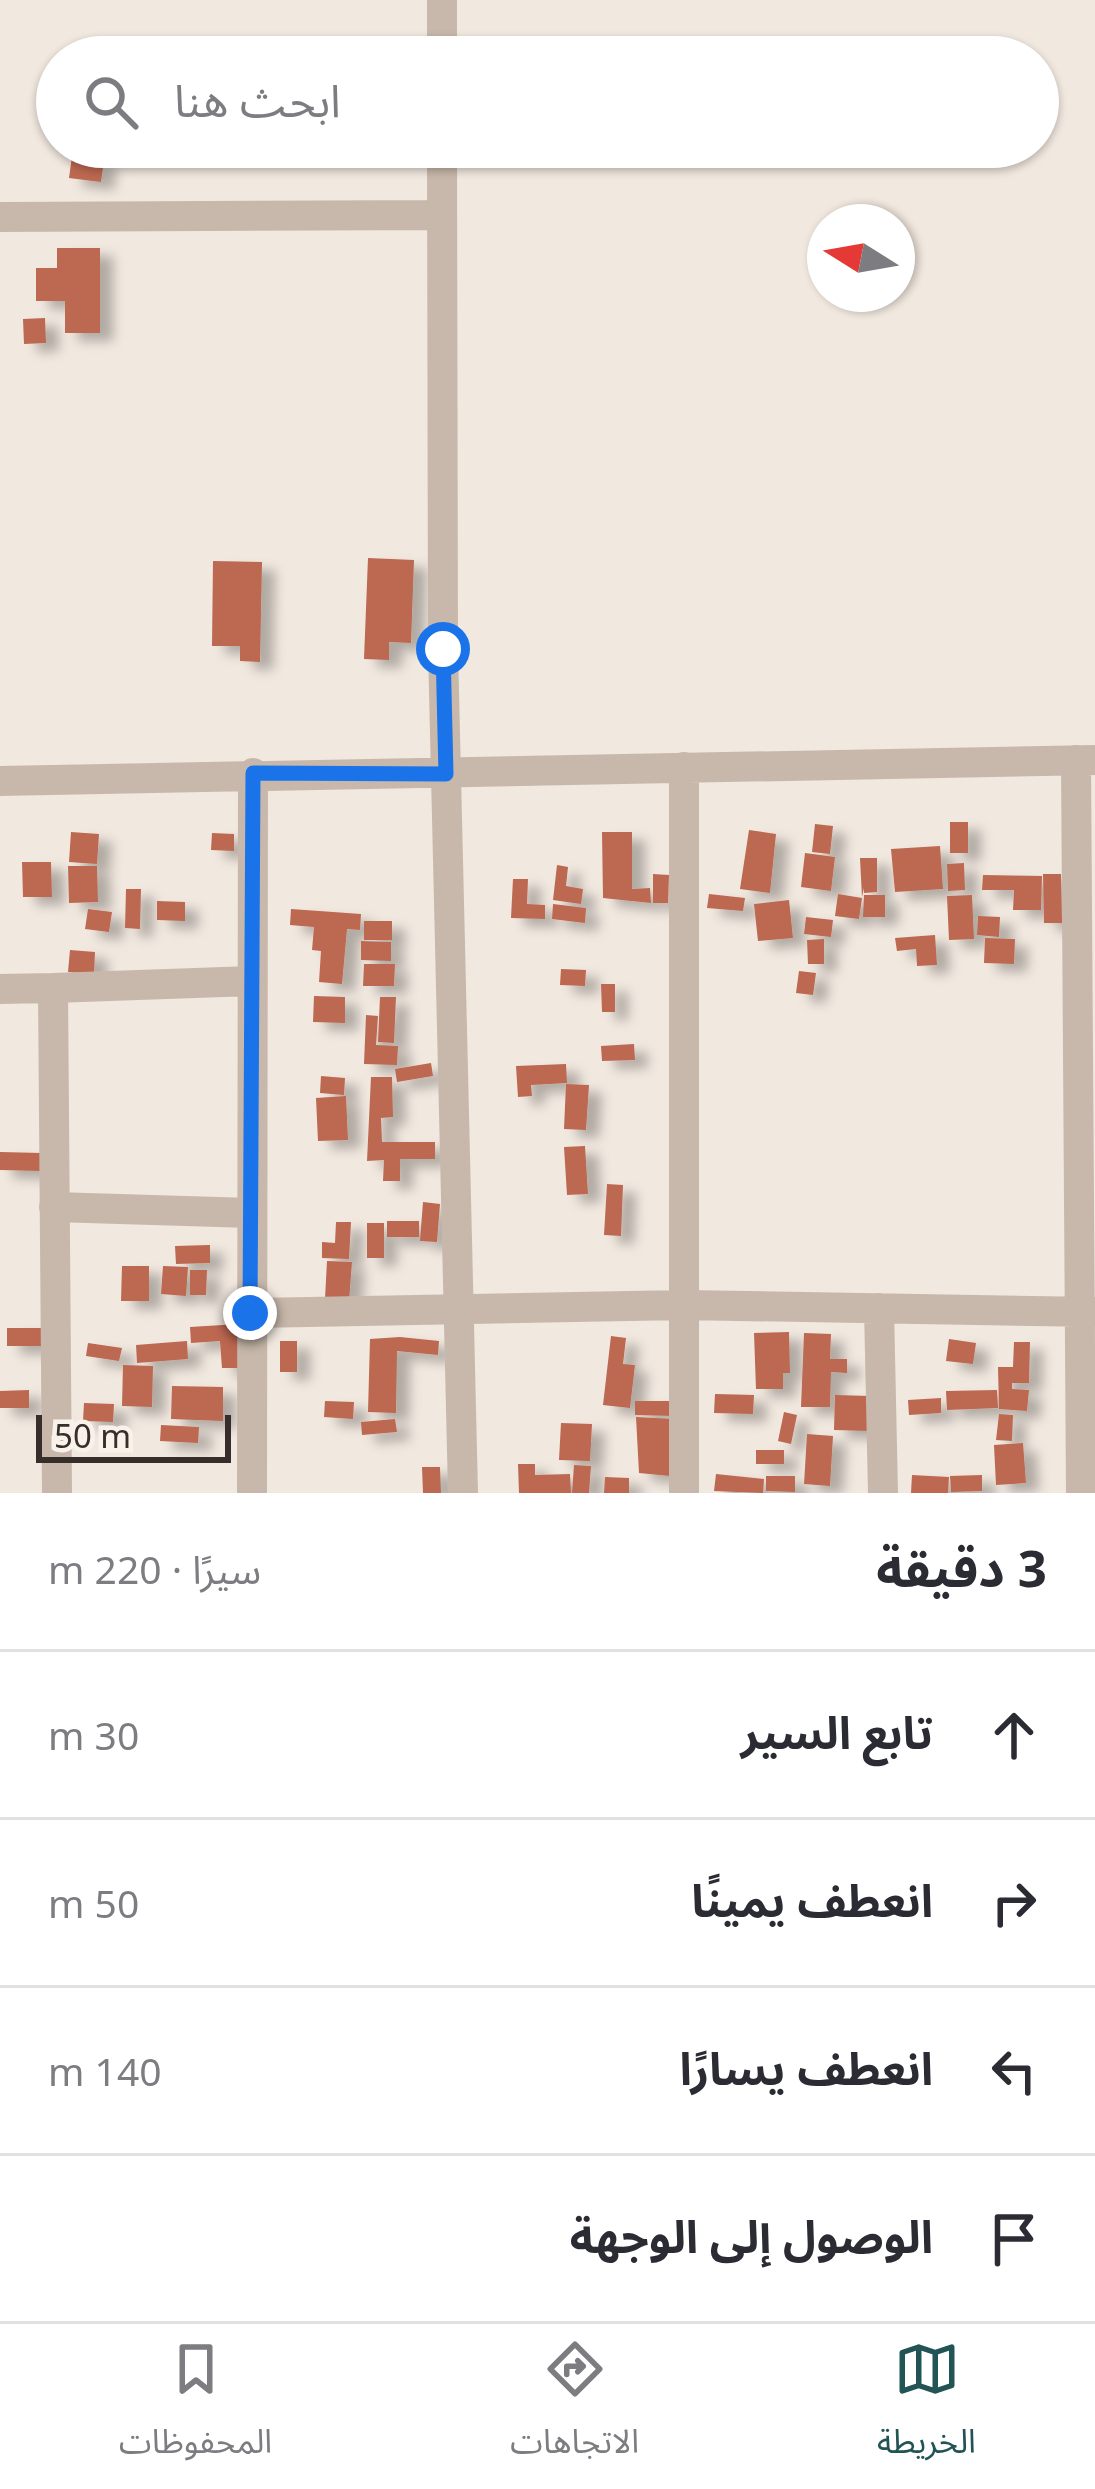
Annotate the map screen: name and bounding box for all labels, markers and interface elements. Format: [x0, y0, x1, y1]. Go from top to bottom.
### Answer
search box [36, 36, 1059, 168]
icon: search [78, 69, 144, 135]
text: ابحث هنا [174, 69, 341, 130]
north arrow [807, 204, 915, 312]
route start [416, 622, 470, 676]
route end [223, 1286, 277, 1340]
scale bar [36, 1409, 231, 1462]
text: 50 m [54, 1413, 131, 1458]
text: 3 دقيقة [876, 1532, 1047, 1602]
text: سيرًا · 220 m [48, 1542, 261, 1595]
text: تابع السير [741, 1701, 933, 1762]
icon: ahead [981, 1702, 1047, 1768]
text: 30 m [48, 1708, 139, 1761]
text: انعطف يمينًا [691, 1869, 933, 1930]
icon: right [981, 1870, 1047, 1936]
text: 50 m [48, 1876, 139, 1929]
text: انعطف يسارًا [680, 2037, 933, 2098]
icon: left [981, 2038, 1047, 2104]
text: 140 m [48, 2044, 162, 2097]
text: الوصول إلى الوجهة [570, 2205, 933, 2266]
icon: arrive [981, 2206, 1047, 2272]
tab: المحفوظات [119, 2336, 272, 2477]
tab: الاتجاهات [510, 2336, 639, 2477]
tab: الخريطة [877, 2336, 976, 2477]

